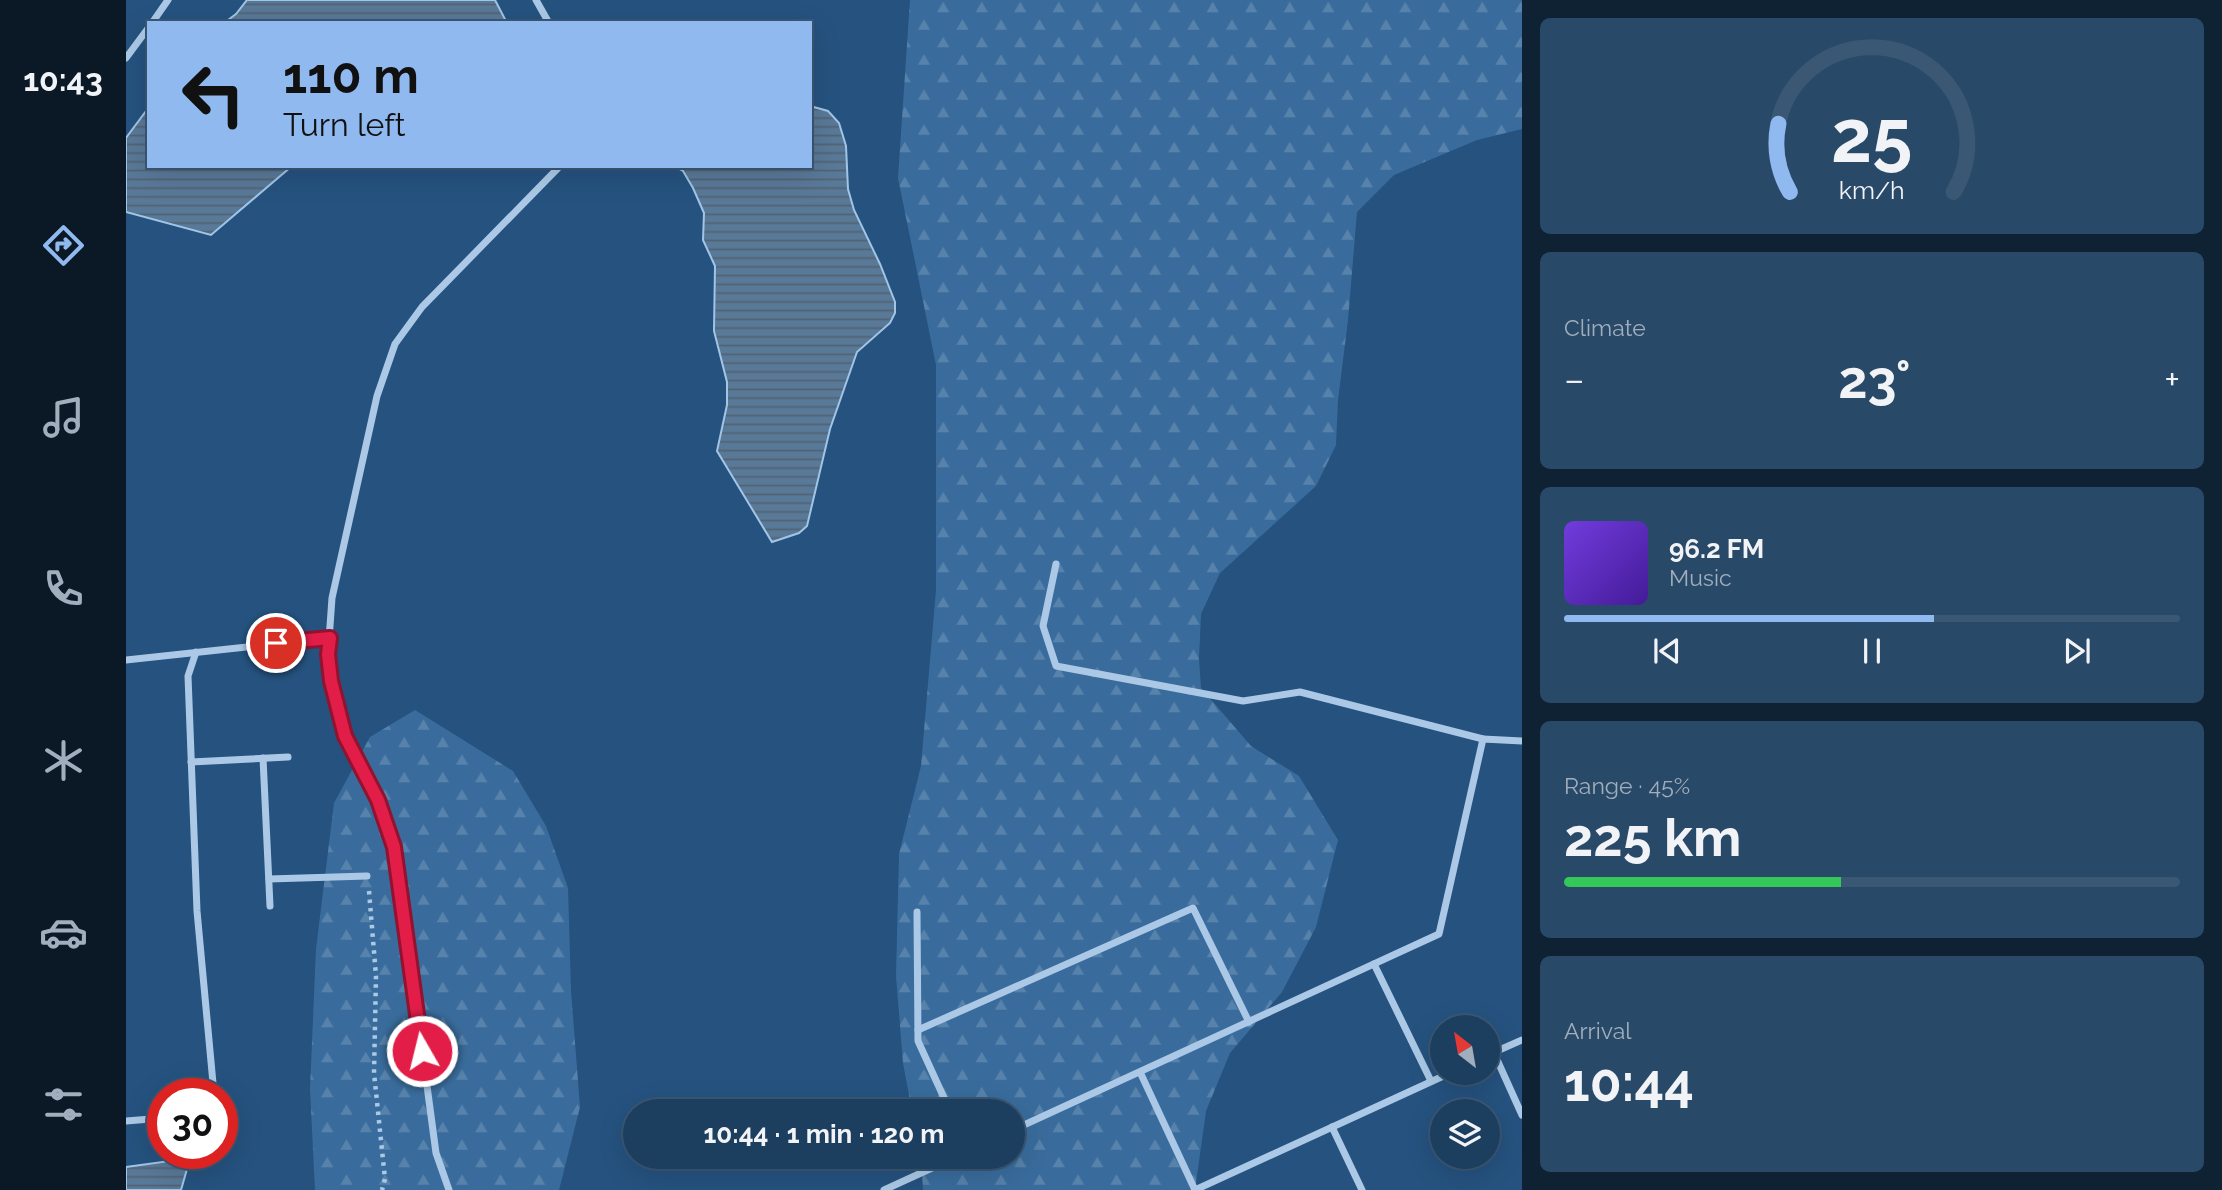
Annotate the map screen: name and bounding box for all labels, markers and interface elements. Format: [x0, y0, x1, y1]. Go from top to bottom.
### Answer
text: 110 m [283, 47, 419, 104]
icon: left [168, 49, 259, 140]
text: 10:43 [23, 61, 103, 98]
text: 25 [1831, 95, 1913, 180]
text: Turn left [283, 106, 405, 143]
text: km/h [1839, 175, 1905, 205]
icon: directions [39, 221, 88, 270]
text: Climate [1564, 314, 1646, 341]
text: 23° [1838, 349, 1911, 410]
text: − [1564, 357, 1584, 402]
text: + [2164, 357, 2180, 402]
icon: music [39, 393, 88, 442]
text: 96.2 FM [1669, 534, 1764, 564]
icon: phone [39, 564, 88, 613]
text: Music [1669, 564, 1732, 591]
pin [246, 613, 306, 673]
icon: arrive [257, 624, 295, 662]
icon: previous [1648, 632, 1686, 670]
icon: pause [1853, 632, 1891, 670]
icon: next [2058, 632, 2096, 670]
icon: climate [39, 736, 88, 785]
text: Range · 45% [1564, 772, 1690, 799]
text: 225 km [1564, 807, 1741, 868]
icon: car [39, 908, 88, 957]
position arrow [385, 1014, 459, 1088]
north arrow [1430, 1015, 1500, 1085]
map controls [1430, 1015, 1500, 1169]
text: Arrival [1564, 1017, 1631, 1044]
text: 10:44 [1564, 1052, 1694, 1113]
speed limit sign: 30 [147, 1078, 238, 1169]
icon: filters [39, 1080, 88, 1129]
button: layers [1430, 1099, 1500, 1169]
text: 10:44 · 1 min · 120 m [703, 1119, 945, 1149]

